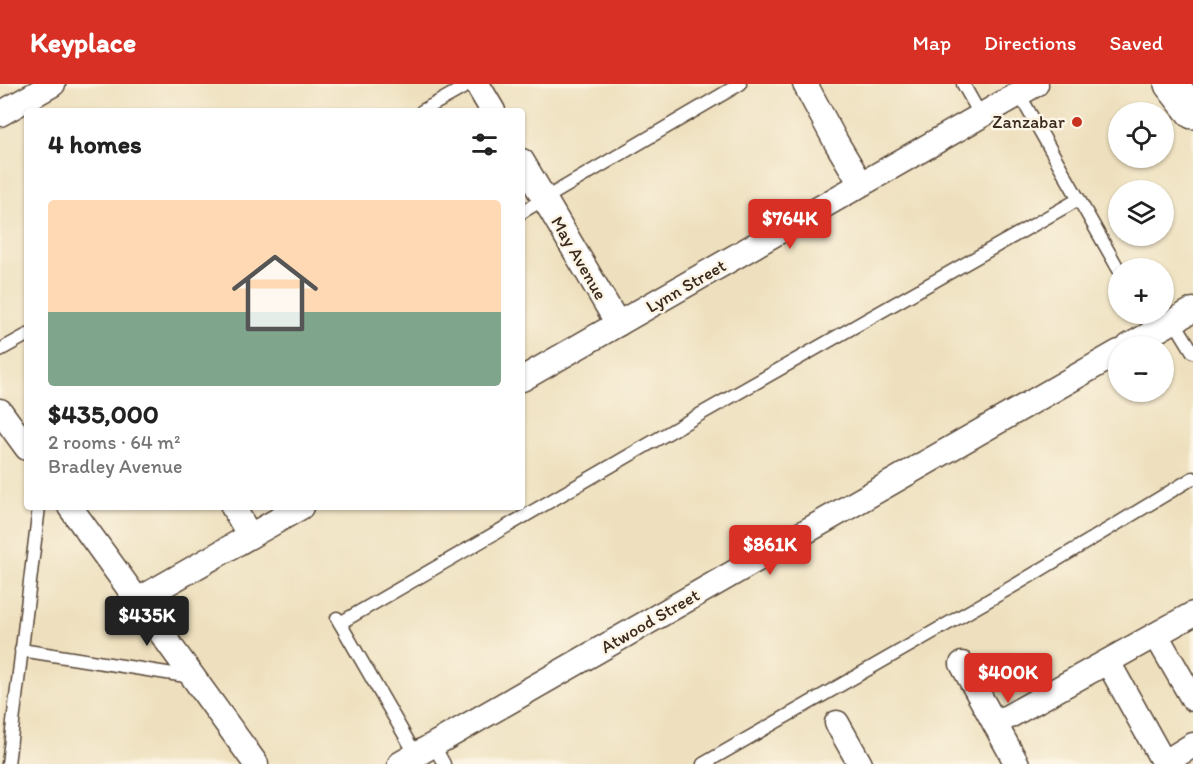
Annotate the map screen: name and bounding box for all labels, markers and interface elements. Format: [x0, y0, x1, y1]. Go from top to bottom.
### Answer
text: Keyplace [30, 25, 136, 59]
text: Map [913, 30, 951, 55]
text: Directions [984, 30, 1076, 55]
text: Saved [1109, 30, 1163, 55]
map controls [1108, 102, 1174, 402]
button: locate [1108, 102, 1174, 168]
place label: Zanzabar [992, 111, 1066, 133]
marker: Zanzabar [1070, 115, 1084, 129]
text: 4 homes [48, 128, 142, 160]
icon: filters [468, 128, 501, 161]
button: layers [1108, 180, 1174, 246]
pin: $764K [748, 199, 832, 250]
text: $764K [762, 206, 818, 230]
street label: May Avenue [546, 212, 612, 304]
icon: home [221, 239, 329, 347]
street label: Lynn Street [642, 254, 730, 318]
button: + [1108, 258, 1174, 324]
button: − [1108, 336, 1174, 402]
text: $435,000 [48, 398, 159, 430]
text: 2 rooms · 64 m² [48, 430, 180, 454]
text: Bradley Avenue [48, 454, 183, 478]
pin: $861K [728, 525, 812, 576]
text: $861K [743, 532, 797, 556]
street label: Atwood Street [597, 584, 704, 658]
pin: $435K [105, 596, 189, 647]
text: $435K [119, 603, 175, 627]
pin: $400K [966, 653, 1050, 704]
text: $400K [978, 660, 1038, 684]

